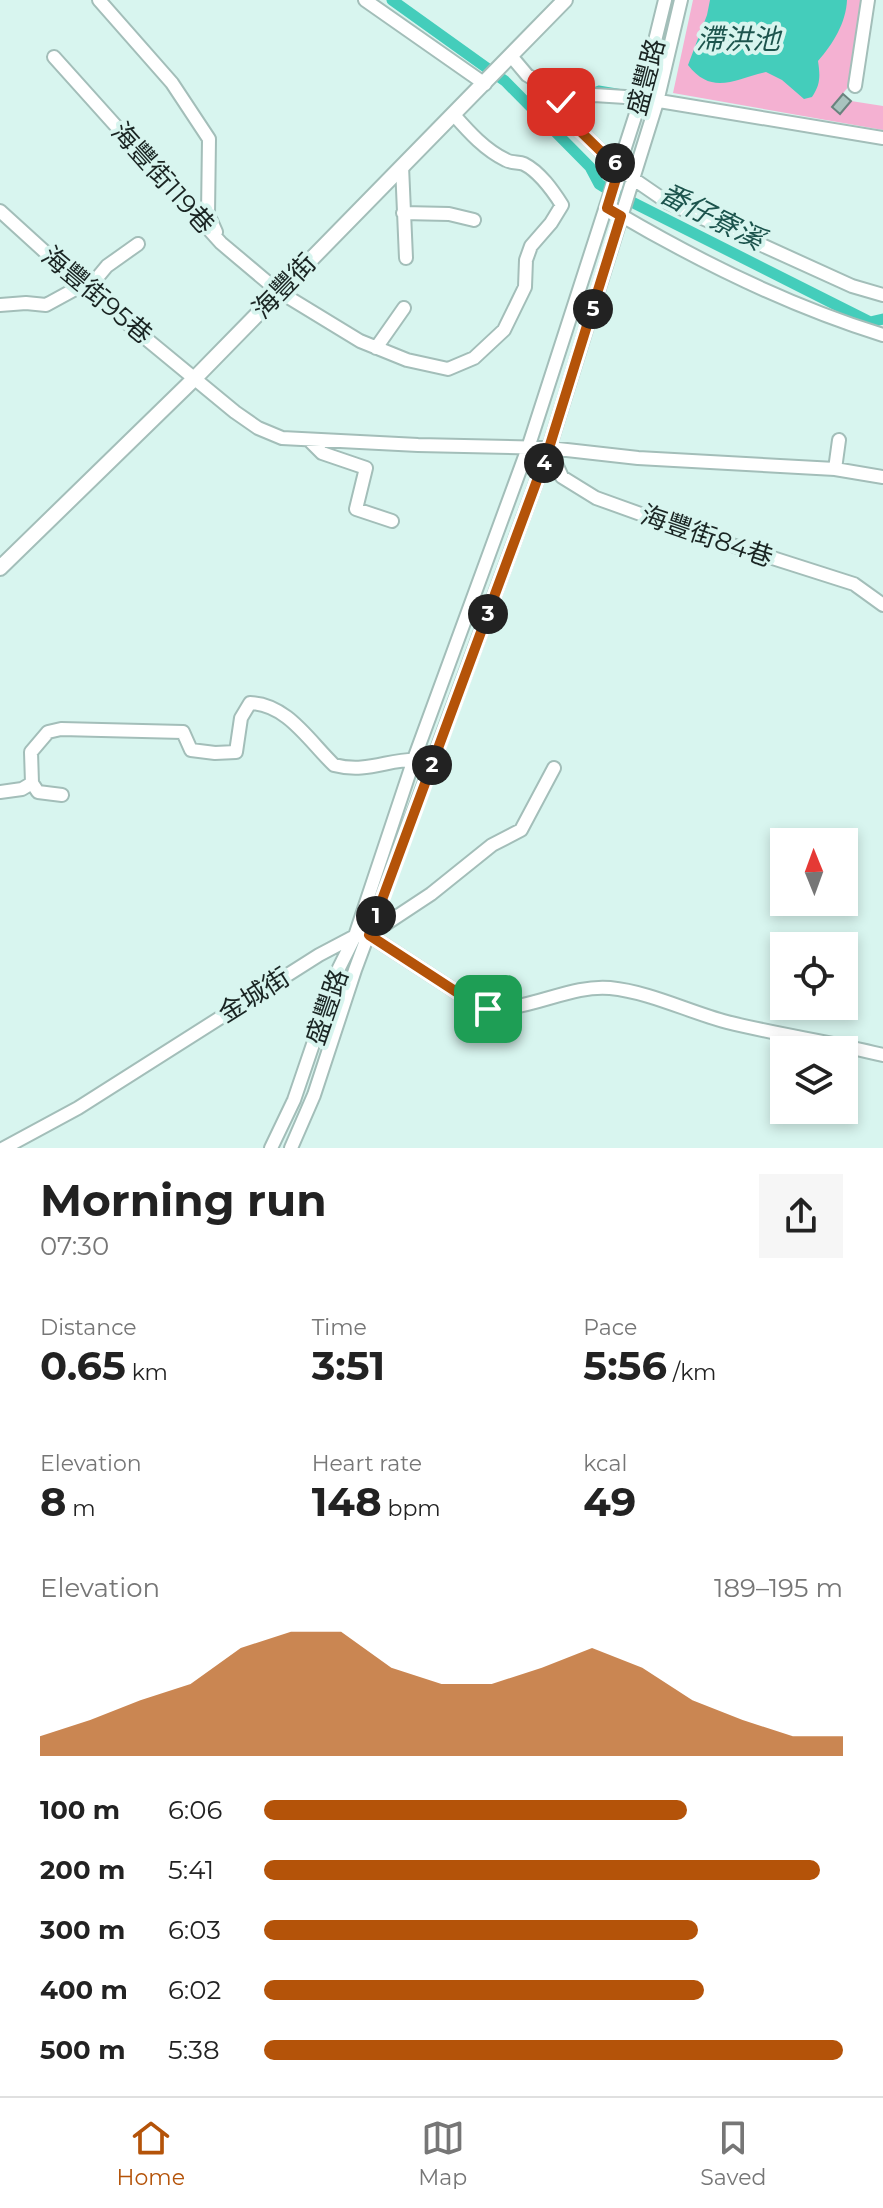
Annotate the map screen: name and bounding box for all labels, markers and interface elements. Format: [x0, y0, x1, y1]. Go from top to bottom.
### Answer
water label: 滯洪池 [696, 22, 783, 56]
street label: 盛豐路 [620, 35, 672, 119]
pin [527, 68, 595, 136]
icon: check [539, 80, 583, 124]
street label: 海豐街119巷 [105, 116, 221, 240]
pin: 6 [595, 143, 635, 183]
text: 6 [608, 149, 622, 176]
water label: 番仔寮溪 [654, 175, 773, 258]
street label: 海豐街95巷 [35, 239, 159, 351]
street label: 海豐街 [245, 247, 323, 325]
pin: 5 [573, 289, 613, 329]
text: 5 [586, 295, 600, 322]
pin: 4 [524, 443, 564, 483]
text: 4 [536, 449, 552, 476]
street label: 海豐街84巷 [637, 498, 777, 574]
pin: 3 [468, 594, 508, 634]
text: 3 [481, 600, 495, 627]
pin: 2 [412, 745, 452, 785]
text: 2 [426, 751, 438, 778]
north arrow [770, 828, 858, 916]
map controls [770, 828, 858, 1124]
pin: 1 [356, 896, 396, 936]
text: 1 [372, 902, 380, 929]
button: locate [770, 932, 858, 1020]
street label: 金城街 [212, 961, 296, 1029]
street label: 盛豐路 [299, 965, 355, 1049]
pin [454, 975, 522, 1043]
icon: arrive [466, 987, 510, 1031]
button: layers [770, 1036, 858, 1124]
text: Morning run [40, 1173, 327, 1227]
button: share [759, 1174, 843, 1258]
text: 07:30 [40, 1230, 109, 1262]
text: Distance [40, 1314, 137, 1341]
text: Time [312, 1314, 367, 1341]
text: Pace [583, 1314, 637, 1341]
text: 0.65 [40, 1341, 126, 1390]
text: 3:51 [312, 1341, 385, 1390]
text: 5:56 [583, 1341, 667, 1390]
text: km [126, 1359, 168, 1386]
text: /km [667, 1359, 716, 1386]
text: Elevation [40, 1450, 142, 1477]
text: Heart rate [312, 1450, 422, 1477]
text: kcal [583, 1450, 627, 1477]
text: 8 [40, 1477, 66, 1526]
text: 148 [312, 1477, 382, 1526]
text: 49 [583, 1477, 636, 1526]
text: m [66, 1495, 96, 1522]
text: bpm [382, 1495, 441, 1522]
text: Elevation [40, 1572, 160, 1604]
text: 189–195 m [714, 1572, 843, 1604]
text: 100 m [40, 1794, 120, 1826]
text: 6:06 [168, 1794, 222, 1826]
text: 200 m [40, 1854, 125, 1886]
text: 5:41 [168, 1854, 214, 1886]
text: 300 m [40, 1914, 125, 1946]
text: 6:03 [168, 1914, 221, 1946]
text: 400 m [40, 1974, 128, 2006]
text: 6:02 [168, 1974, 221, 2006]
text: 500 m [40, 2034, 125, 2066]
text: 5:38 [168, 2034, 219, 2066]
tab: Home [117, 2116, 185, 2191]
tab: Map [418, 2116, 467, 2191]
tab: Saved [700, 2116, 766, 2191]

